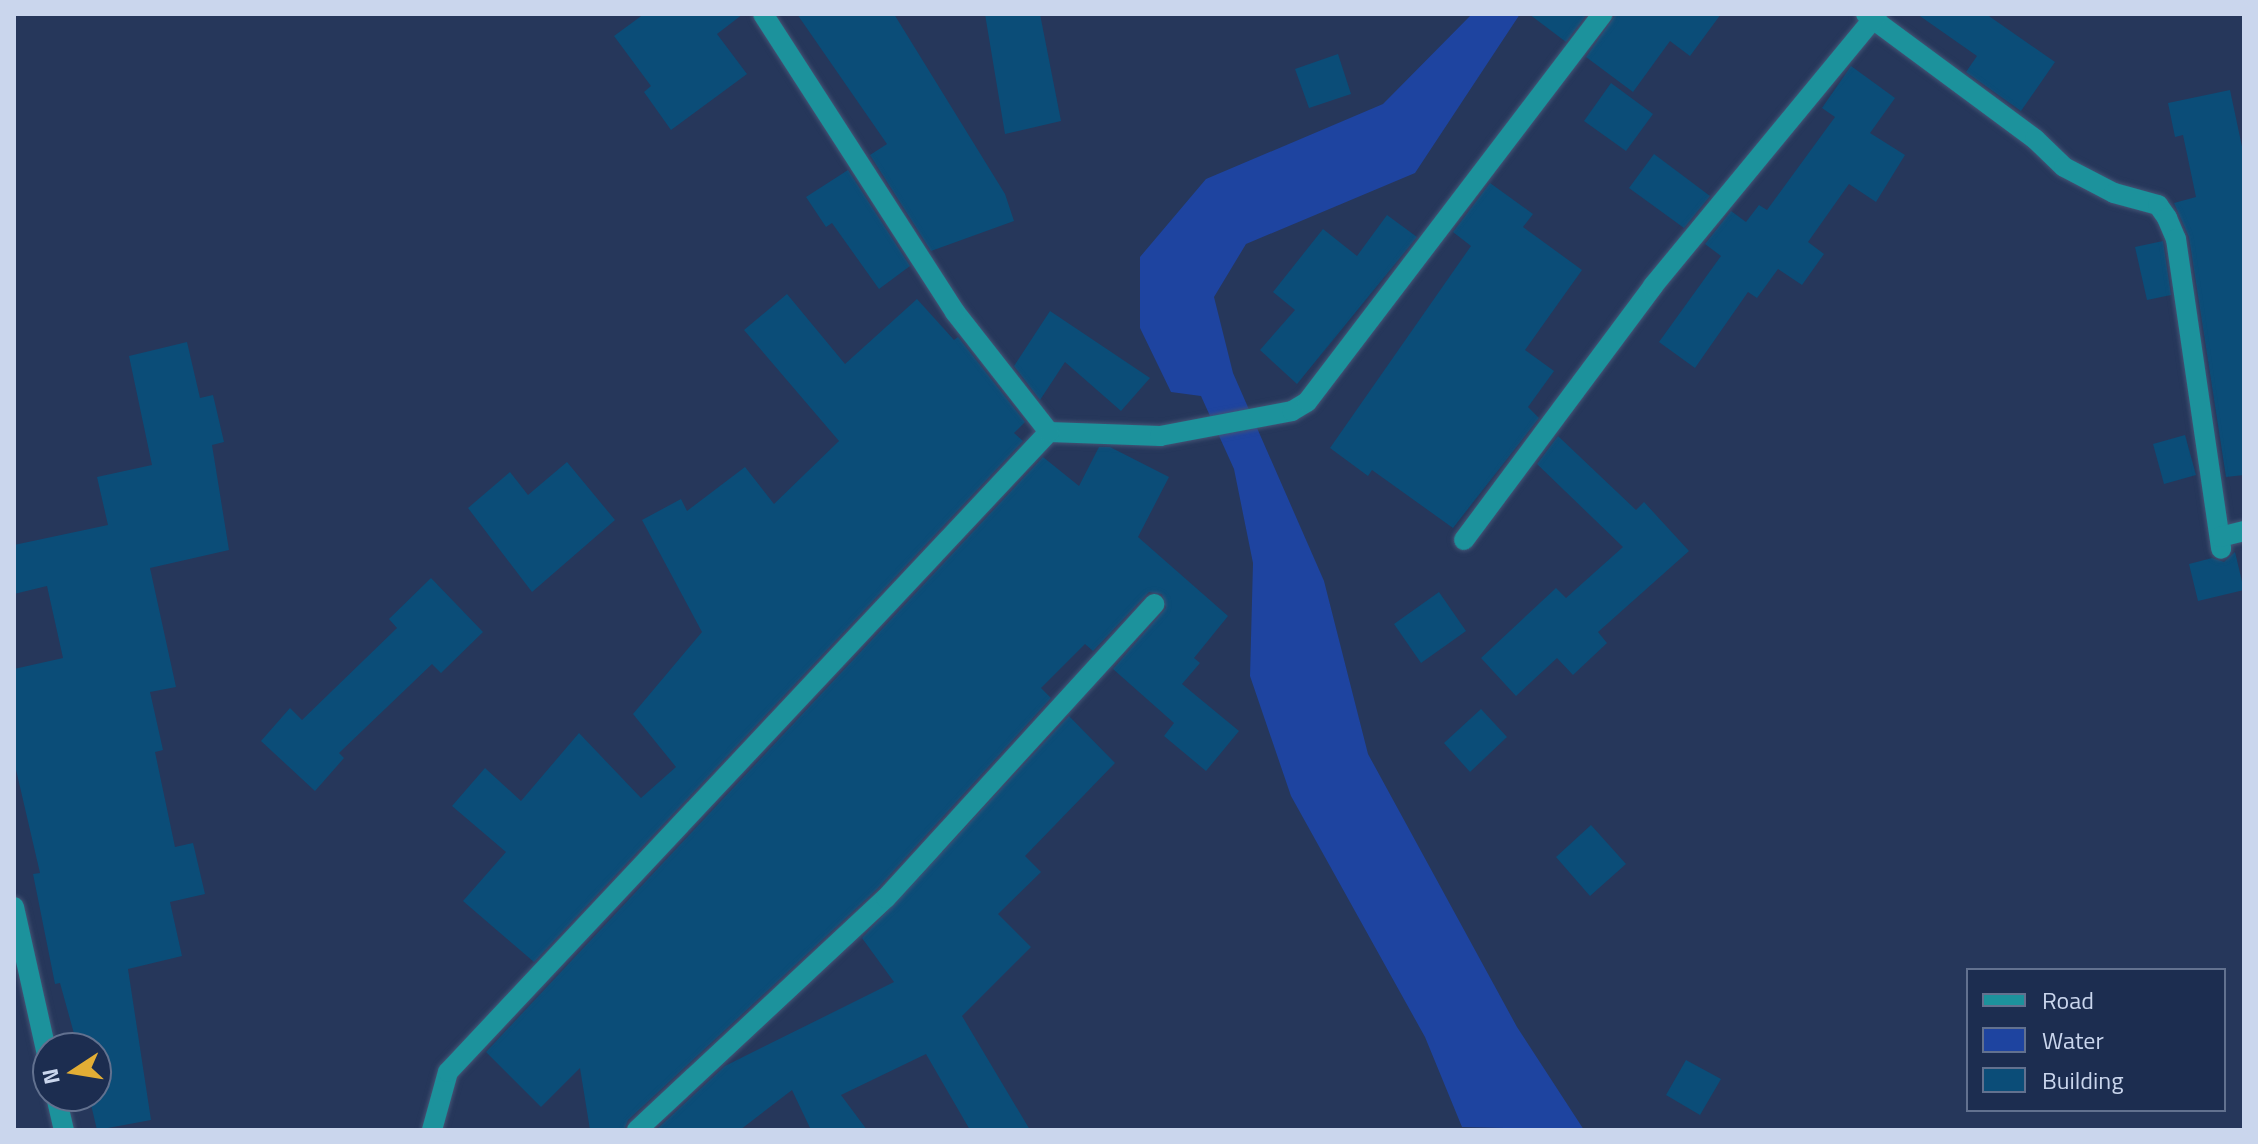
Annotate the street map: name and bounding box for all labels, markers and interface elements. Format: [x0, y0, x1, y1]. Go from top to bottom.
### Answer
legend [1966, 968, 2226, 1112]
text: Road [2042, 982, 2094, 1018]
text: Water [2042, 1022, 2104, 1058]
north arrow [32, 1032, 112, 1112]
text: Building [2042, 1062, 2124, 1098]
text: N [32, 1066, 69, 1088]

